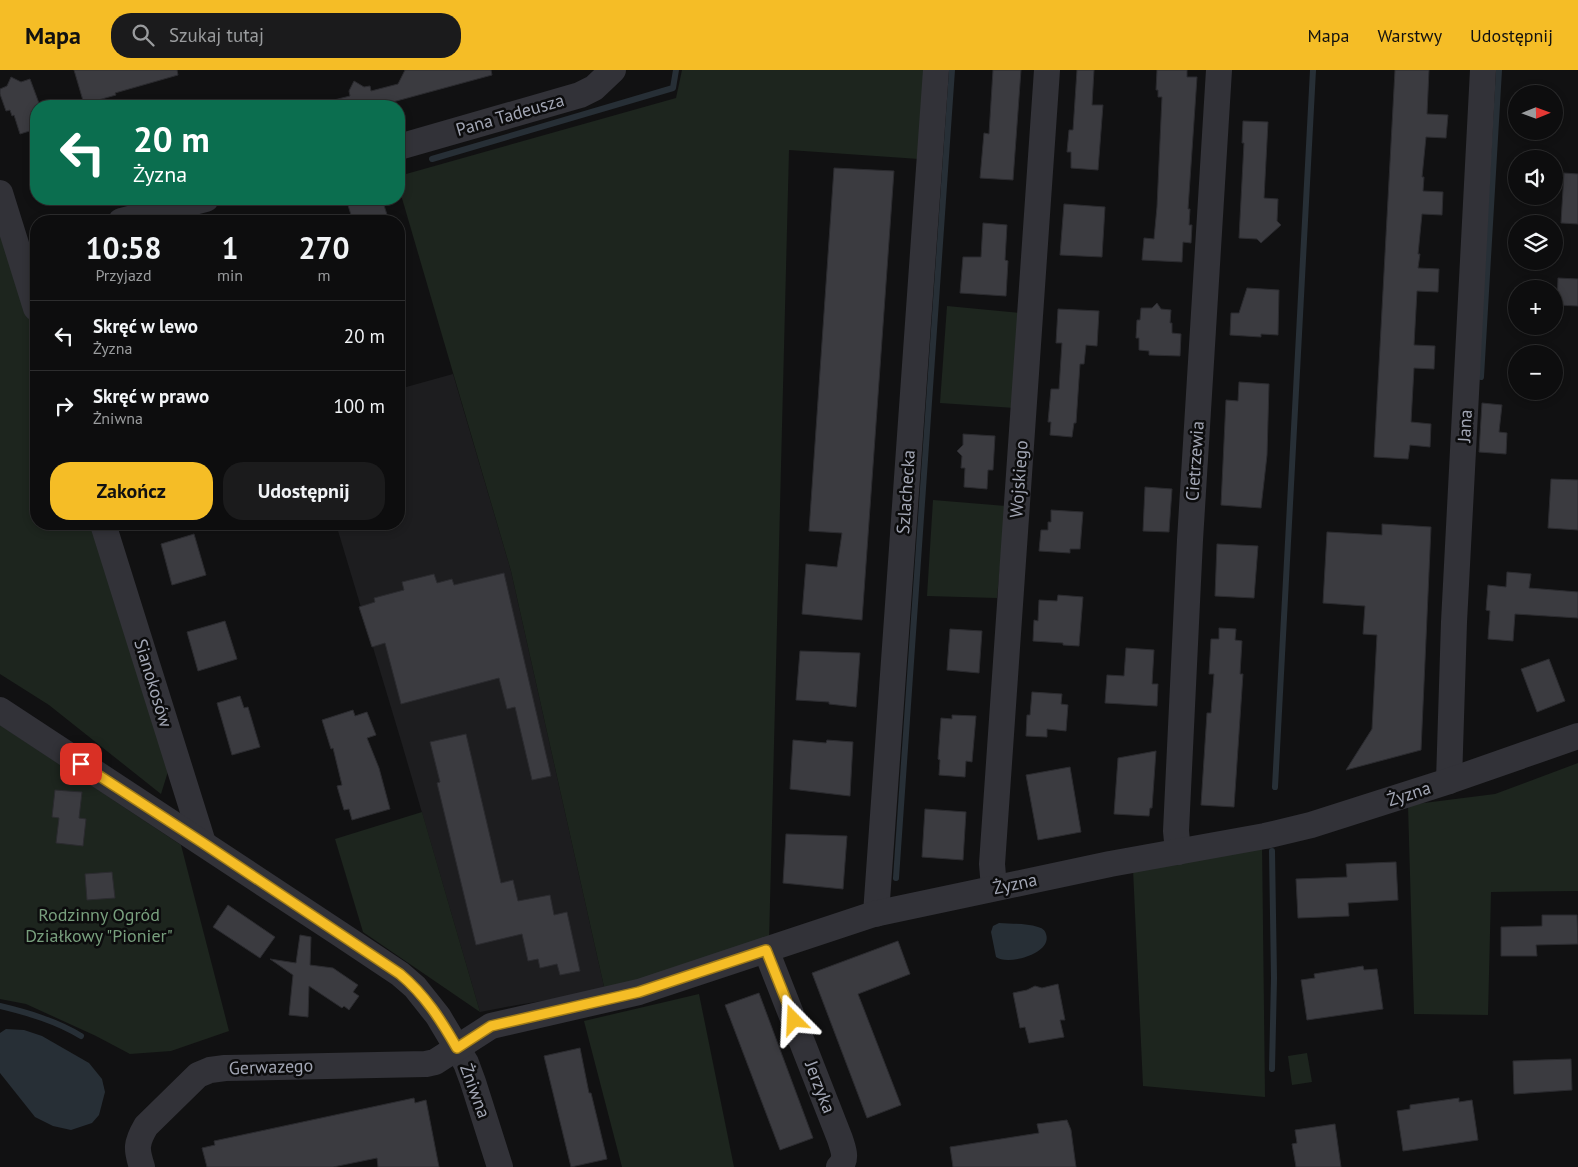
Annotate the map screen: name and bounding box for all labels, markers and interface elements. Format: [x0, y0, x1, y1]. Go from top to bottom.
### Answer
search box [111, 13, 461, 58]
text: Mapa [25, 20, 81, 51]
icon: search [129, 21, 157, 49]
text: Szukaj tutaj [169, 23, 264, 47]
text: Mapa [1308, 24, 1349, 47]
text: Warstwy [1377, 24, 1442, 47]
text: Udostępnij [1470, 24, 1553, 47]
north arrow [1508, 85, 1562, 140]
map controls [1508, 85, 1563, 400]
street label: Pana Tadeusza [453, 88, 567, 141]
text: 20 m [133, 116, 210, 162]
icon: left [50, 120, 115, 185]
button: sound [1508, 150, 1563, 205]
text: Żyzna [133, 160, 187, 188]
button: layers [1508, 215, 1563, 270]
text: 10:58 [85, 228, 162, 267]
text: 1 [222, 228, 239, 267]
text: 270 [298, 228, 350, 267]
text: Przyjazd [95, 265, 152, 285]
text: min [217, 265, 243, 285]
text: m [318, 265, 331, 285]
button: + [1508, 280, 1563, 335]
text: Skręć w lewo [93, 314, 198, 338]
icon: left [50, 322, 78, 350]
text: 20 m [344, 324, 385, 348]
text: Żyzna [93, 338, 132, 358]
button: − [1508, 345, 1563, 400]
text: Skręć w prawo [93, 384, 209, 408]
icon: right [50, 392, 78, 420]
text: 100 m [333, 394, 385, 418]
text: Żniwna [93, 408, 143, 428]
street label: Jana [1452, 409, 1477, 444]
street label: Cietrzewia [1180, 420, 1209, 502]
street label: Wojskiego [1004, 439, 1033, 519]
street label: Szlachecka [891, 449, 920, 535]
button: Zakończ [50, 462, 213, 520]
button: Udostępnij [223, 462, 385, 520]
street label: Sianokosów [129, 636, 178, 731]
pin [60, 743, 102, 785]
icon: arrive [67, 750, 95, 778]
street label: Żyzna [1384, 776, 1433, 811]
street label: Żyzna [991, 868, 1039, 899]
park label: Rodzinny Ogród Działkowy "Pionier" [25, 903, 173, 947]
position arrow [767, 993, 819, 1045]
street label: Gerwazego [228, 1054, 314, 1079]
street label: Jerzyka [800, 1056, 841, 1116]
street label: Żniwna [455, 1061, 496, 1121]

